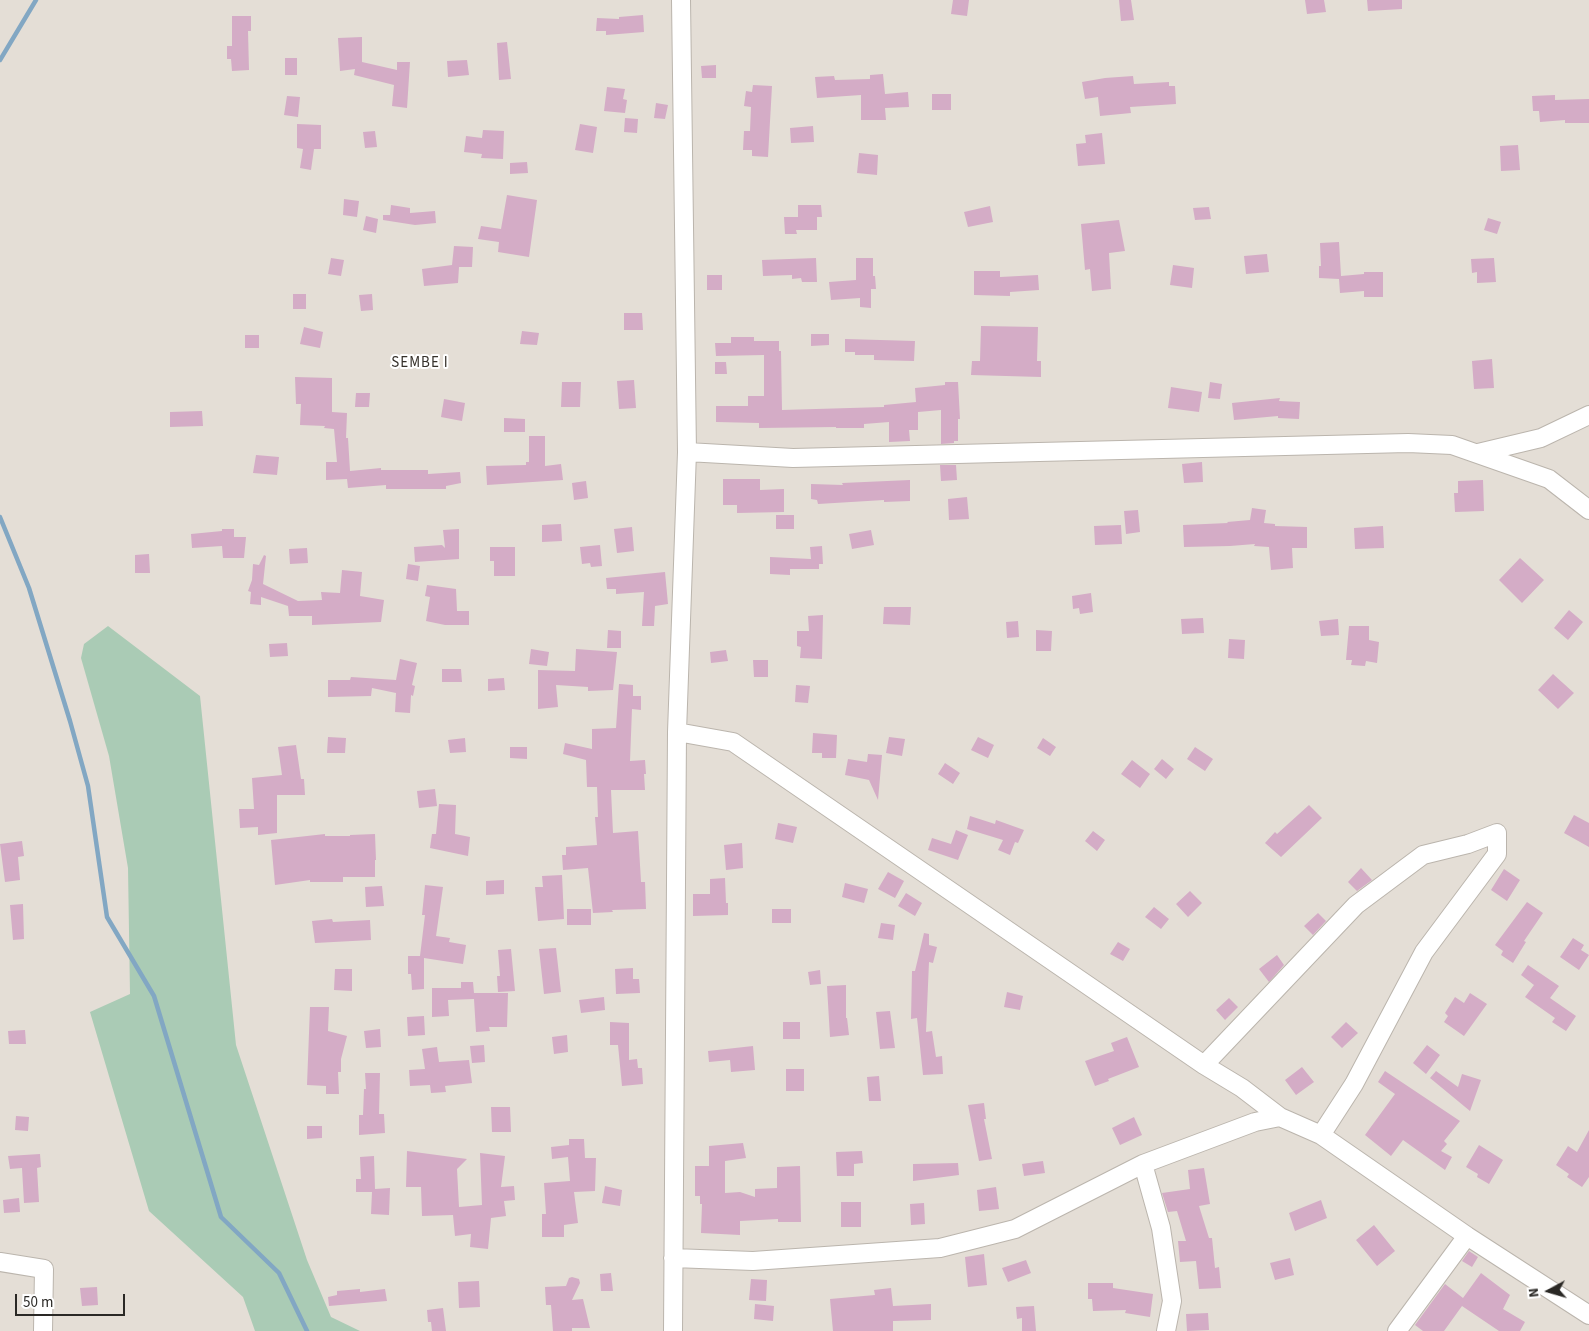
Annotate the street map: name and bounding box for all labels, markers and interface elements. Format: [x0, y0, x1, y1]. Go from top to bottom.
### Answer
district label: SEMBE I [390, 355, 450, 373]
north arrow [1524, 1266, 1574, 1316]
scale bar [18, 1284, 128, 1316]
text: N [1524, 1287, 1545, 1298]
text: 50 m [23, 1292, 53, 1313]

